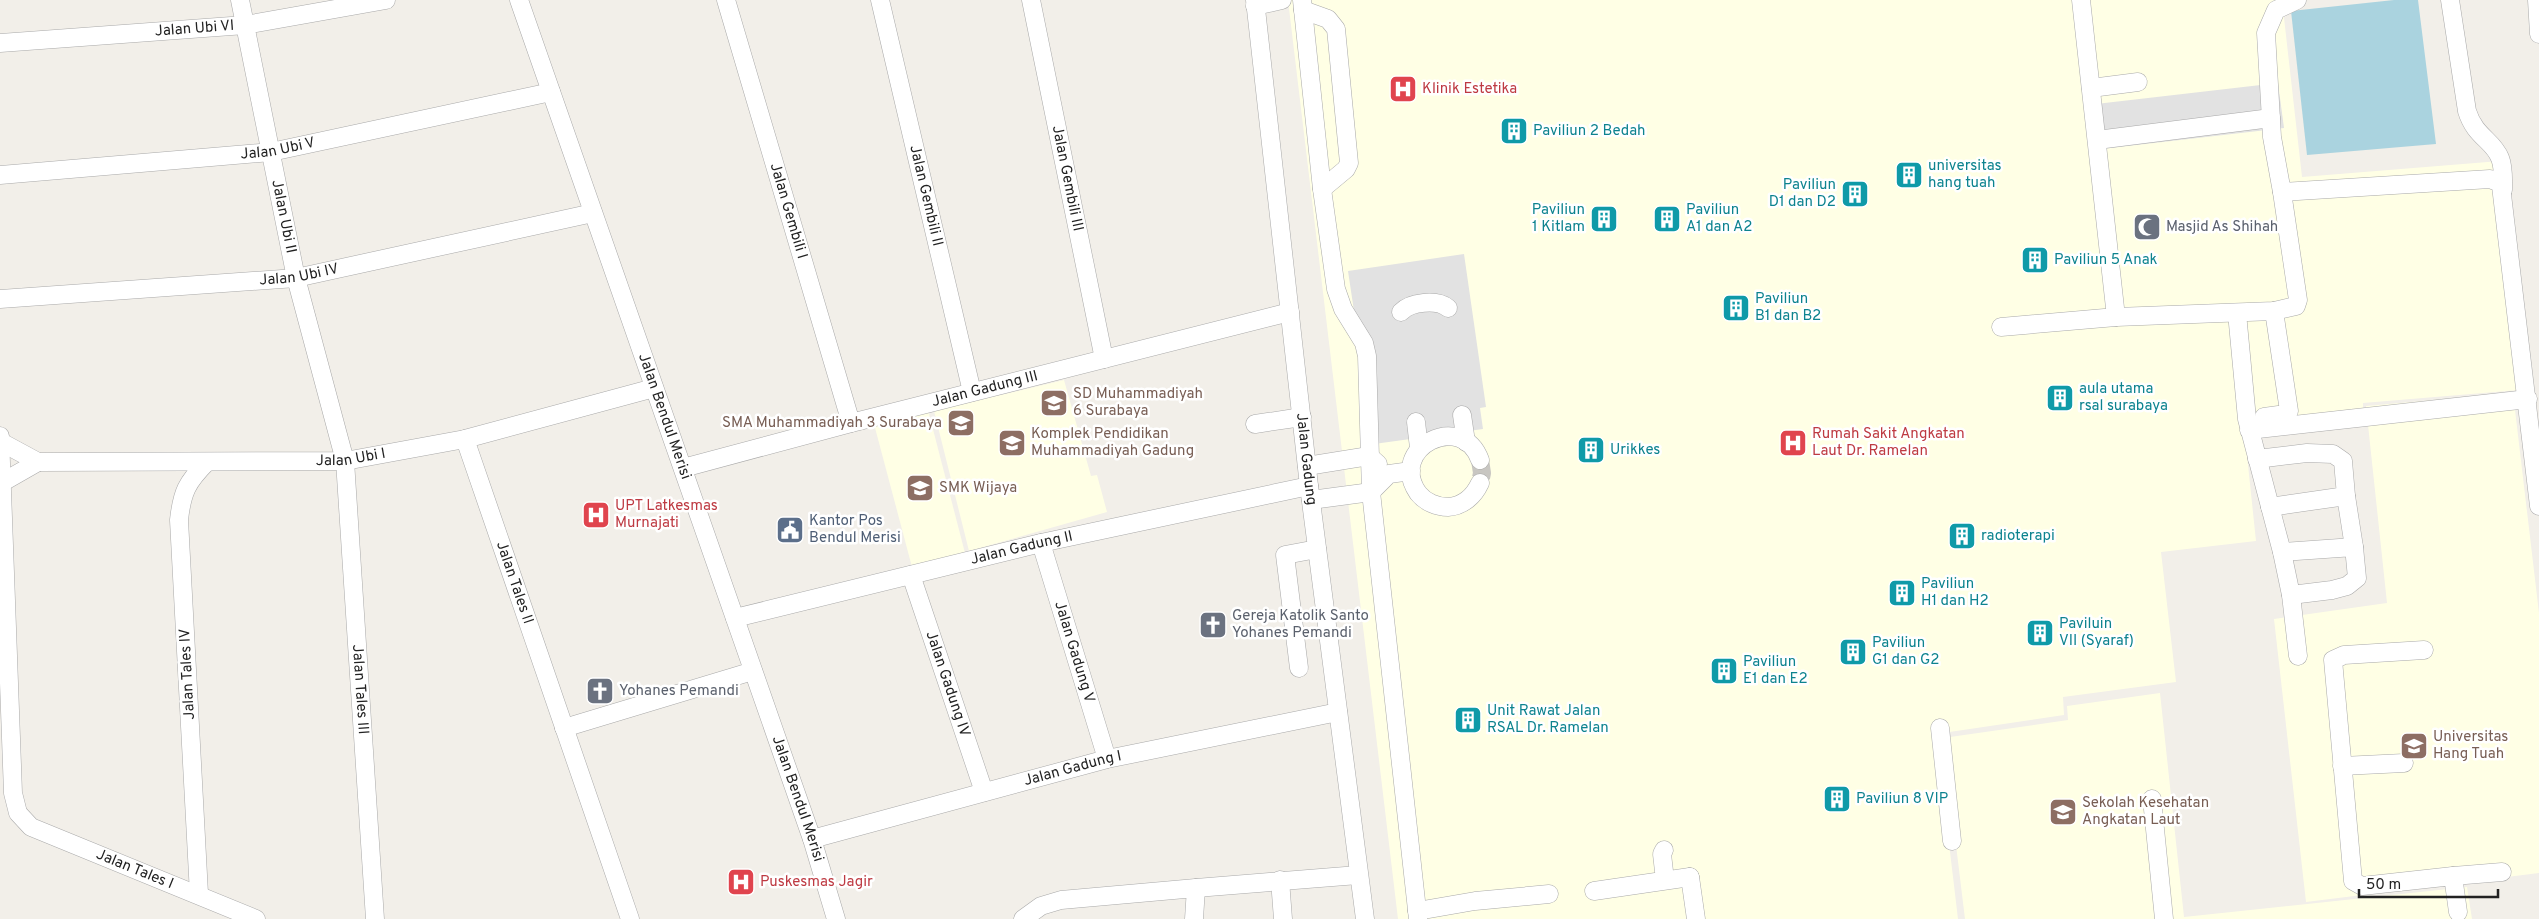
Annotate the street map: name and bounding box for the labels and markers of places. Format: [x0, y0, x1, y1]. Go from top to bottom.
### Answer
hospital icon: Klinik Estetika [1388, 74, 1418, 104]
place label: Klinik Estetika [1422, 80, 1517, 99]
building icon: Paviliun 2 Bedah [1499, 116, 1529, 146]
place label: Paviliun 2 Bedah [1533, 122, 1646, 141]
place label: universitas hang tuah [1928, 157, 2002, 193]
building icon: universitas hang tuah [1894, 160, 1924, 190]
place label: Paviliun D1 dan D2 [1769, 176, 1836, 212]
building icon: Paviliun D1 dan D2 [1840, 179, 1870, 209]
place label: Paviliun 1 Kitlam [1532, 201, 1585, 237]
place label: Paviliun A1 dan A2 [1686, 201, 1752, 237]
building icon: Paviliun 1 Kitlam [1589, 204, 1619, 234]
building icon: Paviliun A1 dan A2 [1652, 204, 1682, 234]
mosque icon: Masjid As Shihah [2132, 212, 2162, 242]
place label: Masjid As Shihah [2166, 218, 2278, 237]
building icon: Paviliun 5 Anak [2020, 245, 2050, 275]
place label: Paviliun 5 Anak [2054, 251, 2158, 270]
place label: Paviliun B1 dan B2 [1755, 290, 1821, 326]
building icon: Paviliun B1 dan B2 [1721, 293, 1751, 323]
place label: aula utama rsal surabaya [2079, 380, 2168, 416]
building icon: aula utama rsal surabaya [2045, 383, 2075, 413]
place label: SD Muhammadiyah 6 Surabaya [1073, 385, 1203, 421]
school or university icon: SD Muhammadiyah 6 Surabaya [1039, 388, 1069, 418]
school or university icon: SMA Muhammadiyah 3 Surabaya [946, 408, 976, 438]
place label: SMA Muhammadiyah 3 Surabaya [722, 414, 942, 433]
place label: Komplek Pendidikan Muhammadiyah Gadung [1031, 425, 1194, 461]
place label: Rumah Sakit Angkatan Laut Dr. Ramelan [1812, 425, 1965, 461]
school or university icon: Komplek Pendidikan Muhammadiyah Gadung [997, 428, 1027, 458]
hospital icon: Rumah Sakit Angkatan Laut Dr. Ramelan [1778, 428, 1808, 458]
building icon: Urikkes [1576, 435, 1606, 465]
place label: Urikkes [1610, 441, 1660, 460]
school or university icon: SMK Wijaya [905, 473, 935, 503]
place label: SMK Wijaya [939, 479, 1017, 498]
place label: UPT Latkesmas Murnajati [615, 497, 718, 533]
hospital icon: UPT Latkesmas Murnajati [581, 500, 611, 530]
place label: Kantor Pos Bendul Merisi [809, 512, 901, 548]
public building icon: Kantor Pos Bendul Merisi [775, 515, 805, 545]
building icon: radioterapi [1947, 521, 1977, 551]
place label: radioterapi [1981, 527, 2055, 546]
place label: Paviliun H1 dan H2 [1921, 575, 1989, 611]
building icon: Paviliun H1 dan H2 [1887, 578, 1917, 608]
place label: Gereja Katolik Santo Yohanes Pemandi [1232, 607, 1369, 643]
church icon: Gereja Katolik Santo Yohanes Pemandi [1198, 610, 1228, 640]
place label: Paviluin VII (Syaraf) [2059, 615, 2134, 651]
building icon: Paviluin VII (Syaraf) [2025, 618, 2055, 648]
place label: Paviliun G1 dan G2 [1872, 634, 1939, 670]
building icon: Paviliun G1 dan G2 [1838, 637, 1868, 667]
place label: Paviliun E1 dan E2 [1743, 653, 1808, 689]
building icon: Paviliun E1 dan E2 [1709, 656, 1739, 686]
church icon: Yohanes Pemandi [585, 676, 615, 706]
place label: Yohanes Pemandi [619, 682, 739, 701]
place label: Unit Rawat Jalan RSAL Dr. Ramelan [1487, 702, 1609, 738]
building icon: Unit Rawat Jalan RSAL Dr. Ramelan [1453, 705, 1483, 735]
place label: Universitas Hang Tuah [2433, 728, 2508, 764]
school or university icon: Universitas Hang Tuah [2399, 731, 2429, 761]
building icon: Paviliun 8 VIP [1822, 784, 1852, 814]
place label: Paviliun 8 VIP [1856, 790, 1948, 809]
place label: Sekolah Kesehatan Angkatan Laut [2082, 794, 2209, 830]
school or university icon: Sekolah Kesehatan Angkatan Laut [2048, 797, 2078, 827]
hospital icon: Puskesmas Jagir [726, 867, 756, 897]
place label: Puskesmas Jagir [760, 873, 873, 892]

